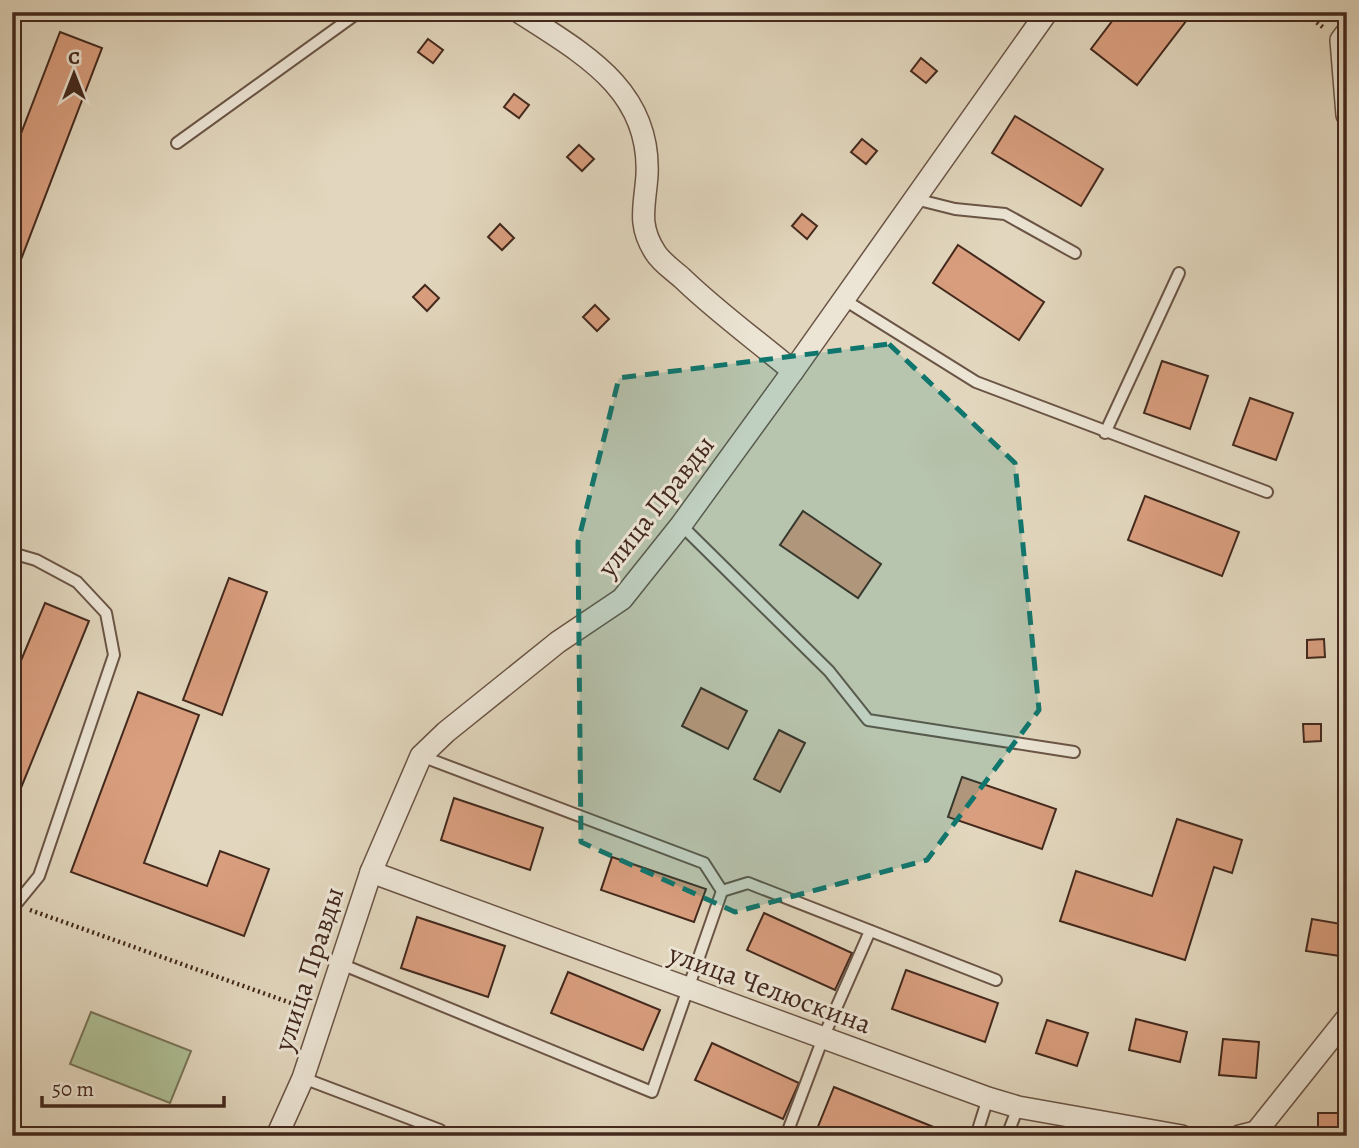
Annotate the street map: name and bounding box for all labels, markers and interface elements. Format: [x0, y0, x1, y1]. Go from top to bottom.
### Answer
north arrow [38, 38, 108, 108]
text: С [68, 45, 80, 71]
street label: улица Правды [588, 427, 723, 586]
street label: улица Правды [264, 882, 353, 1057]
street label: улица Челюскина [663, 934, 877, 1043]
scale bar [42, 1064, 224, 1108]
text: 50 m [52, 1075, 94, 1103]

